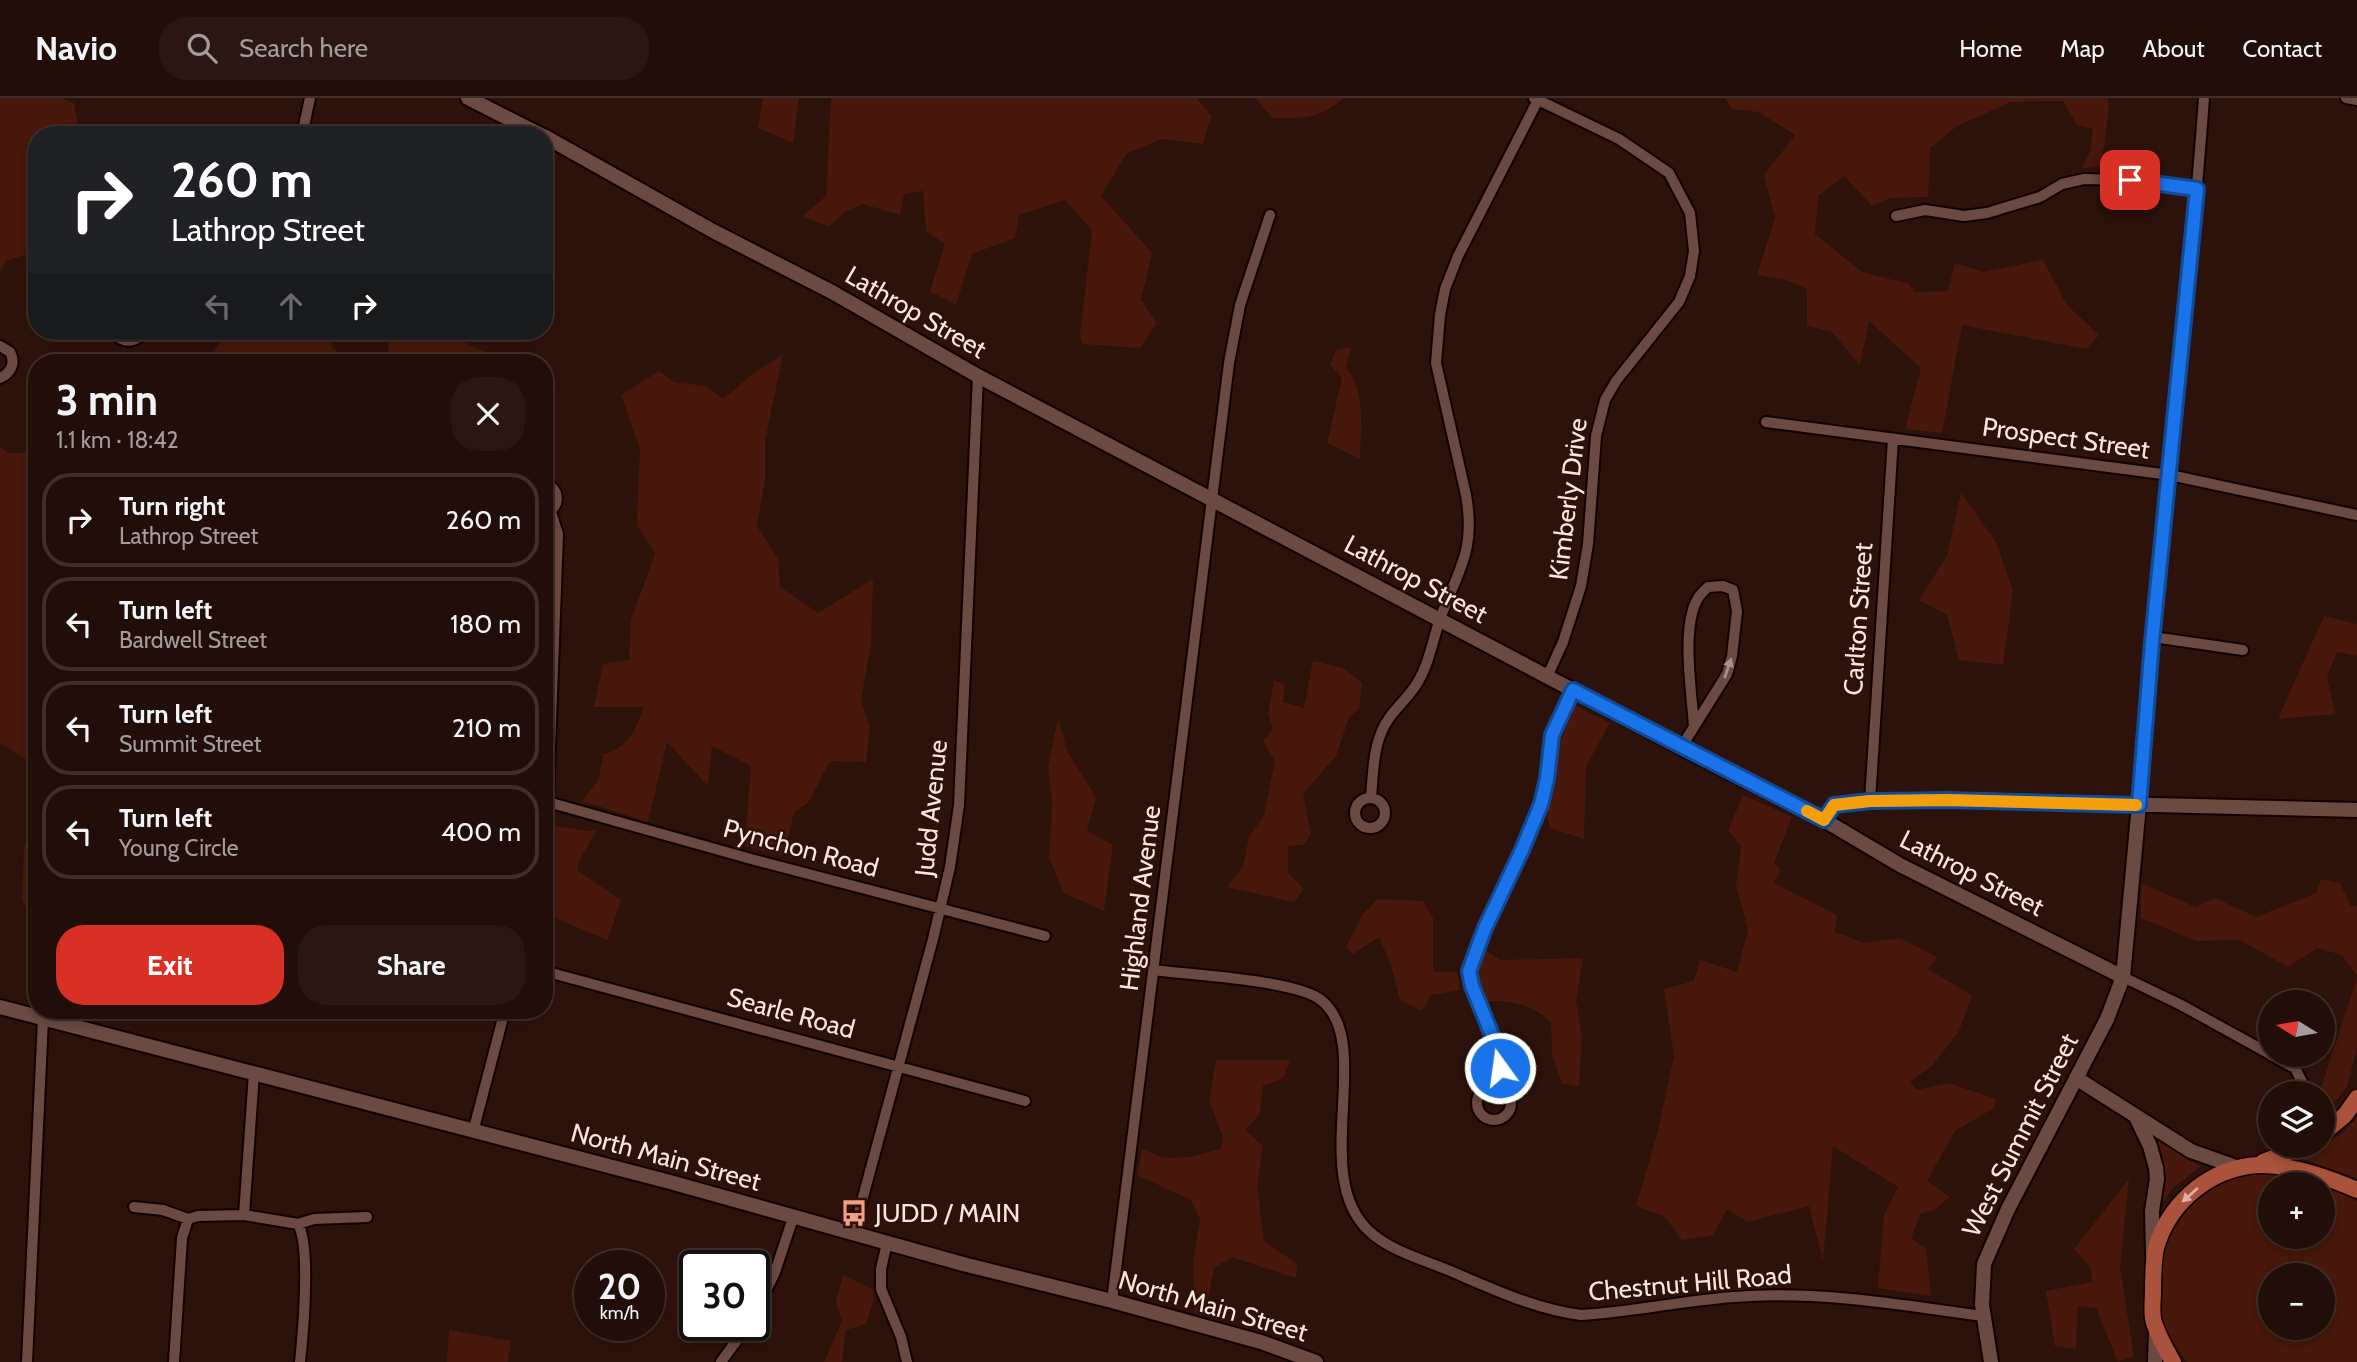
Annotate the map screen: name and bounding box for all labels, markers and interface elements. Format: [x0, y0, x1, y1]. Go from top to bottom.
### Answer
search box [159, 17, 649, 80]
text: Navio [35, 28, 117, 68]
icon: search [183, 29, 221, 67]
text: Search here [239, 32, 368, 64]
text: Home [1959, 34, 2022, 63]
text: Map [2060, 34, 2105, 63]
text: About [2143, 34, 2205, 63]
text: Contact [2243, 34, 2322, 63]
text: 260 m [171, 150, 313, 209]
pin [2100, 150, 2160, 210]
icon: right [56, 154, 147, 245]
icon: arrive [2111, 161, 2149, 199]
text: Lathrop Street [171, 210, 365, 249]
street label: Lathrop Street [840, 259, 992, 365]
icon: left [199, 287, 237, 325]
icon: ahead [272, 287, 310, 325]
icon: right [345, 287, 383, 325]
text: 3 min [56, 374, 158, 426]
button: close [451, 377, 525, 451]
street label: Prospect Street [1980, 410, 2152, 466]
street label: Kimberly Drive [1542, 416, 1594, 582]
text: 1.1 km · 18:42 [56, 426, 179, 454]
text: Turn right [119, 490, 225, 522]
icon: right [60, 501, 98, 539]
text: 260 m [446, 504, 521, 536]
text: Lathrop Street [119, 522, 258, 550]
street label: Lathrop Street [1339, 528, 1493, 630]
street label: Carlton Street [1837, 541, 1879, 696]
text: Turn left [119, 594, 212, 626]
icon: left [60, 605, 98, 643]
text: 180 m [450, 608, 521, 640]
text: Bardwell Street [119, 626, 267, 654]
one-way arrow [1723, 657, 1734, 678]
text: Turn left [119, 698, 212, 730]
icon: left [60, 709, 98, 747]
text: 210 m [452, 712, 521, 744]
text: Summit Street [119, 730, 262, 758]
street label: Judd Avenue [908, 738, 954, 879]
text: Turn left [119, 802, 212, 834]
street label: Highland Avenue [1113, 803, 1167, 993]
street label: Pynchon Road [720, 812, 882, 884]
icon: left [60, 813, 98, 851]
text: 400 m [441, 816, 521, 848]
street label: Lathrop Street [1895, 823, 2050, 923]
text: Young Circle [119, 834, 239, 862]
button: Exit [56, 925, 284, 1005]
button: Share [298, 925, 525, 1005]
street label: Searle Road [724, 981, 858, 1045]
north arrow [2258, 990, 2334, 1068]
map controls [2258, 990, 2335, 1340]
street label: West Summit Street [1955, 1028, 2085, 1242]
position arrow [1463, 1031, 1537, 1105]
button: layers [2258, 1081, 2335, 1158]
street label: North Main Street [568, 1116, 765, 1198]
button: + [2258, 1172, 2335, 1249]
one-way arrow [2181, 1187, 2199, 1203]
place label: JUDD / MAIN [874, 1197, 1020, 1229]
bus stop icon: JUDD / MAIN [839, 1198, 869, 1228]
speed limit sign: 30 [679, 1250, 770, 1341]
street label: Chestnut Hill Road [1587, 1258, 1793, 1308]
button: − [2258, 1263, 2335, 1340]
street label: North Main Street [1115, 1264, 1312, 1348]
text: 20 [598, 1265, 641, 1308]
text: km/h [600, 1302, 639, 1324]

